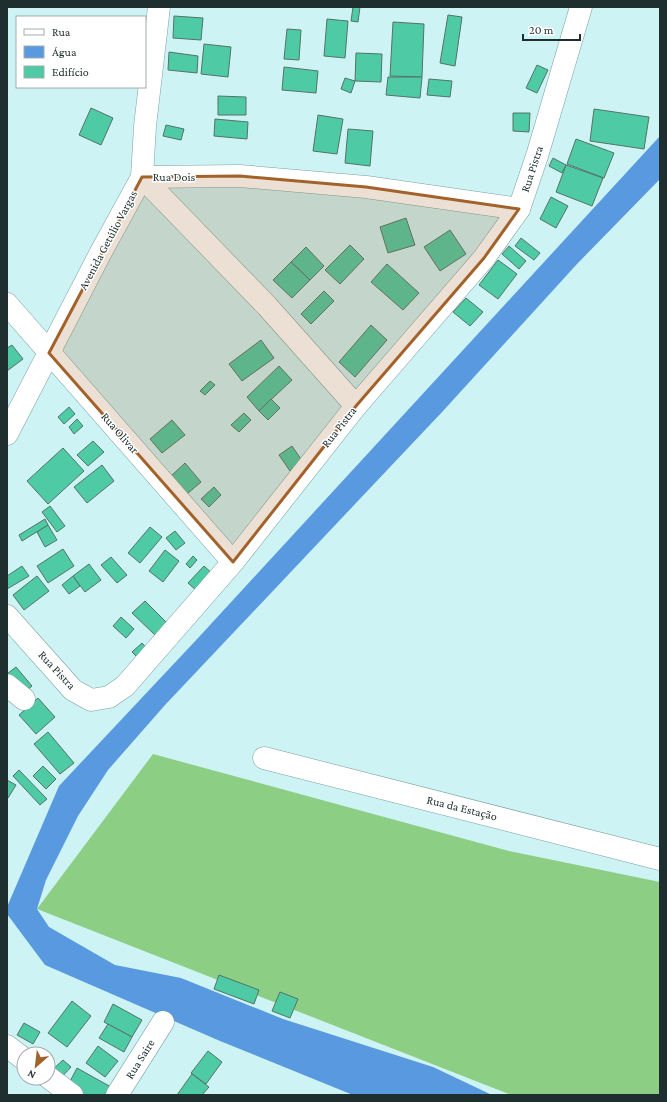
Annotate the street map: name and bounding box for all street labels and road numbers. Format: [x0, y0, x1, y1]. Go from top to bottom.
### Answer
street label: Rua Pistra [518, 144, 546, 194]
street label: Rua Dois [153, 170, 196, 184]
street label: Avenida Getúlio Vargas [76, 188, 140, 292]
street label: Rua Pistra [319, 403, 360, 450]
street label: Rua Olivar [98, 409, 142, 457]
street label: Rua Pistra [35, 648, 79, 693]
street label: Rua da Estação [425, 793, 499, 824]
street label: Rua Saire [122, 1037, 158, 1081]

